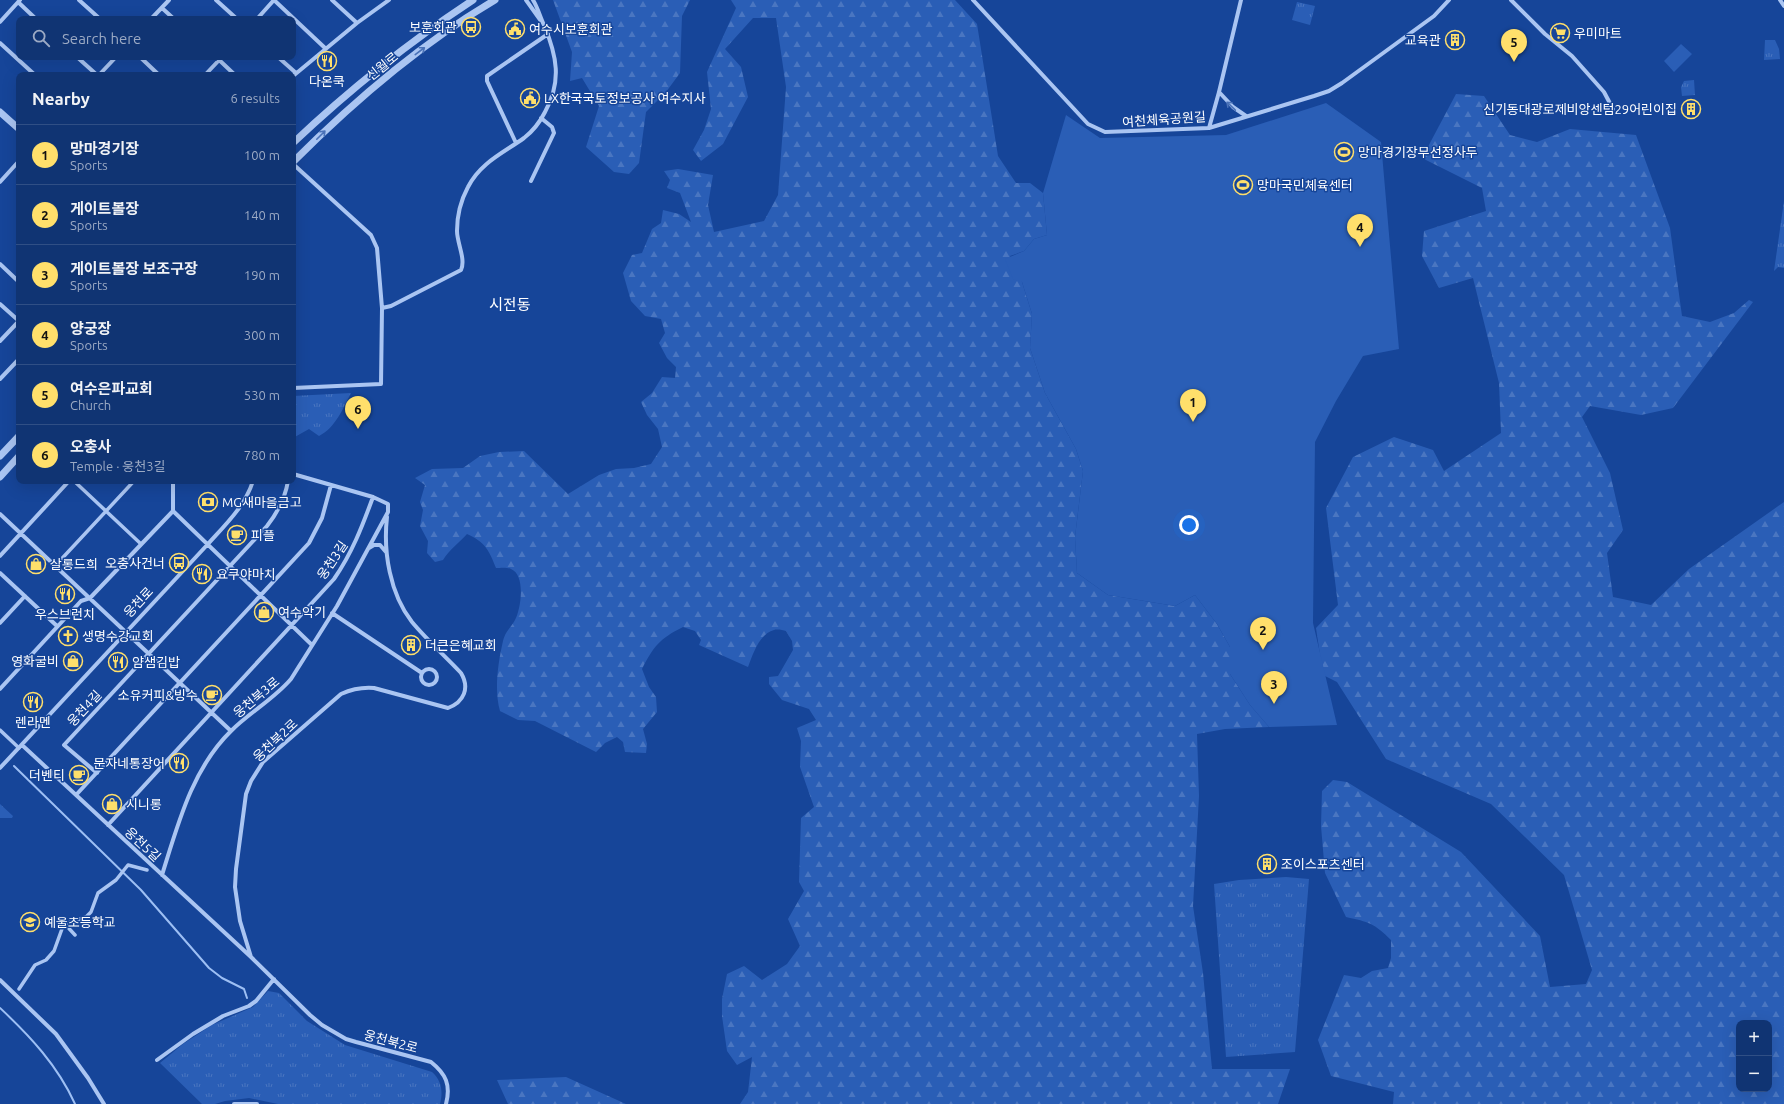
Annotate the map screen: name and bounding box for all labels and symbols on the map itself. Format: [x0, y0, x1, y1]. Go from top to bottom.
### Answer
bus stop icon: 보훈회관 [460, 16, 482, 38]
public building icon: 여수시보훈회관 [504, 18, 526, 40]
place label: 보훈회관 [409, 20, 457, 34]
place label: 여수시보훈회관 [529, 22, 613, 36]
supermarket icon: 우미마트 [1549, 22, 1571, 44]
place label: 우미마트 [1574, 26, 1622, 40]
building icon: 교육관 [1444, 29, 1466, 51]
pin: 5 [1501, 29, 1527, 62]
place label: 교육관 [1405, 33, 1441, 47]
one-way arrow [414, 47, 425, 55]
street label: 신월로 [364, 49, 400, 83]
restaurant icon: 다온쿡 [316, 50, 338, 72]
place label: 다온쿡 [309, 74, 345, 88]
public building icon: LX한국국토정보공사 여수지사 [519, 87, 541, 109]
place label: LX한국국토정보공사 여수지사 [544, 91, 705, 105]
building icon: 신기동대광로제비앙센텀29어린이집 [1680, 98, 1702, 120]
one-way arrow [1226, 101, 1236, 110]
place label: 신기동대광로제비앙센텀29어린이집 [1483, 102, 1677, 116]
street label: 여천체육공원길 [1122, 109, 1206, 129]
one-way arrow [316, 130, 326, 140]
sports icon: 망마경기장무선정사두 [1333, 141, 1355, 163]
place label: 망마경기장무선정사두 [1358, 145, 1478, 159]
sports icon: 망마국민체육센터 [1232, 174, 1254, 196]
place label: 망마국민체육센터 [1257, 178, 1353, 192]
pin: 4 [1347, 214, 1373, 247]
district label: 시전동 [489, 296, 531, 313]
pin: 1 [1180, 389, 1206, 422]
pin: 6 [345, 396, 371, 429]
bank icon: MG새마을금고 [197, 491, 219, 513]
place label: MG새마을금고 [222, 495, 302, 509]
your location [1179, 515, 1199, 535]
cafe icon: 피플 [226, 524, 248, 546]
place label: 피플 [251, 528, 275, 542]
street label: 웅천3길 [314, 538, 350, 582]
bus stop icon: 오충사건너 [168, 552, 190, 574]
shop icon: 살롱드희 [25, 553, 47, 575]
place label: 오충사건너 [105, 556, 165, 570]
place label: 살롱드희 [50, 557, 98, 571]
restaurant icon: 요쿠야마치 [191, 563, 213, 585]
place label: 요쿠야마치 [216, 567, 276, 581]
restaurant icon: 우스브런치 [54, 583, 76, 605]
street label: 웅천로 [121, 584, 155, 620]
shop icon: 여수악기 [253, 601, 275, 623]
place label: 여수악기 [278, 605, 326, 619]
place label: 우스브런치 [35, 607, 95, 621]
pin: 2 [1250, 617, 1276, 650]
church icon: 생명수강교회 [57, 625, 79, 647]
place label: 생명수강교회 [82, 629, 154, 643]
building icon: 더큰은혜교회 [400, 634, 422, 656]
place label: 더큰은혜교회 [425, 638, 497, 652]
shop icon: 영화굴비 [62, 650, 84, 672]
restaurant icon: 얌샘김밥 [107, 651, 129, 673]
place label: 영화굴비 [11, 654, 59, 668]
place label: 얌샘김밥 [132, 655, 180, 669]
pin: 3 [1261, 671, 1287, 704]
street label: 웅천북3로 [230, 674, 282, 720]
cafe icon: 소유커피&빙수 [201, 684, 223, 706]
street label: 웅천4길 [64, 687, 104, 729]
place label: 소유커피&빙수 [118, 688, 198, 702]
restaurant icon: 렌라멘 [22, 691, 44, 713]
place label: 렌라멘 [15, 715, 51, 729]
street label: 웅천북2로 [250, 716, 300, 764]
restaurant icon: 문자네통장어 [168, 752, 190, 774]
place label: 문자네통장어 [93, 756, 165, 770]
cafe icon: 더벤티 [68, 764, 90, 786]
place label: 더벤티 [29, 768, 65, 782]
shop icon: 시니롱 [101, 793, 123, 815]
place label: 시니롱 [126, 797, 162, 811]
street label: 웅천5길 [122, 824, 164, 864]
building icon: 조이스포츠센터 [1256, 853, 1278, 875]
place label: 조이스포츠센터 [1281, 857, 1365, 871]
school or university icon: 예울초등학교 [19, 911, 41, 933]
place label: 예울초등학교 [44, 915, 116, 929]
street label: 웅천북2로 [363, 1027, 419, 1055]

